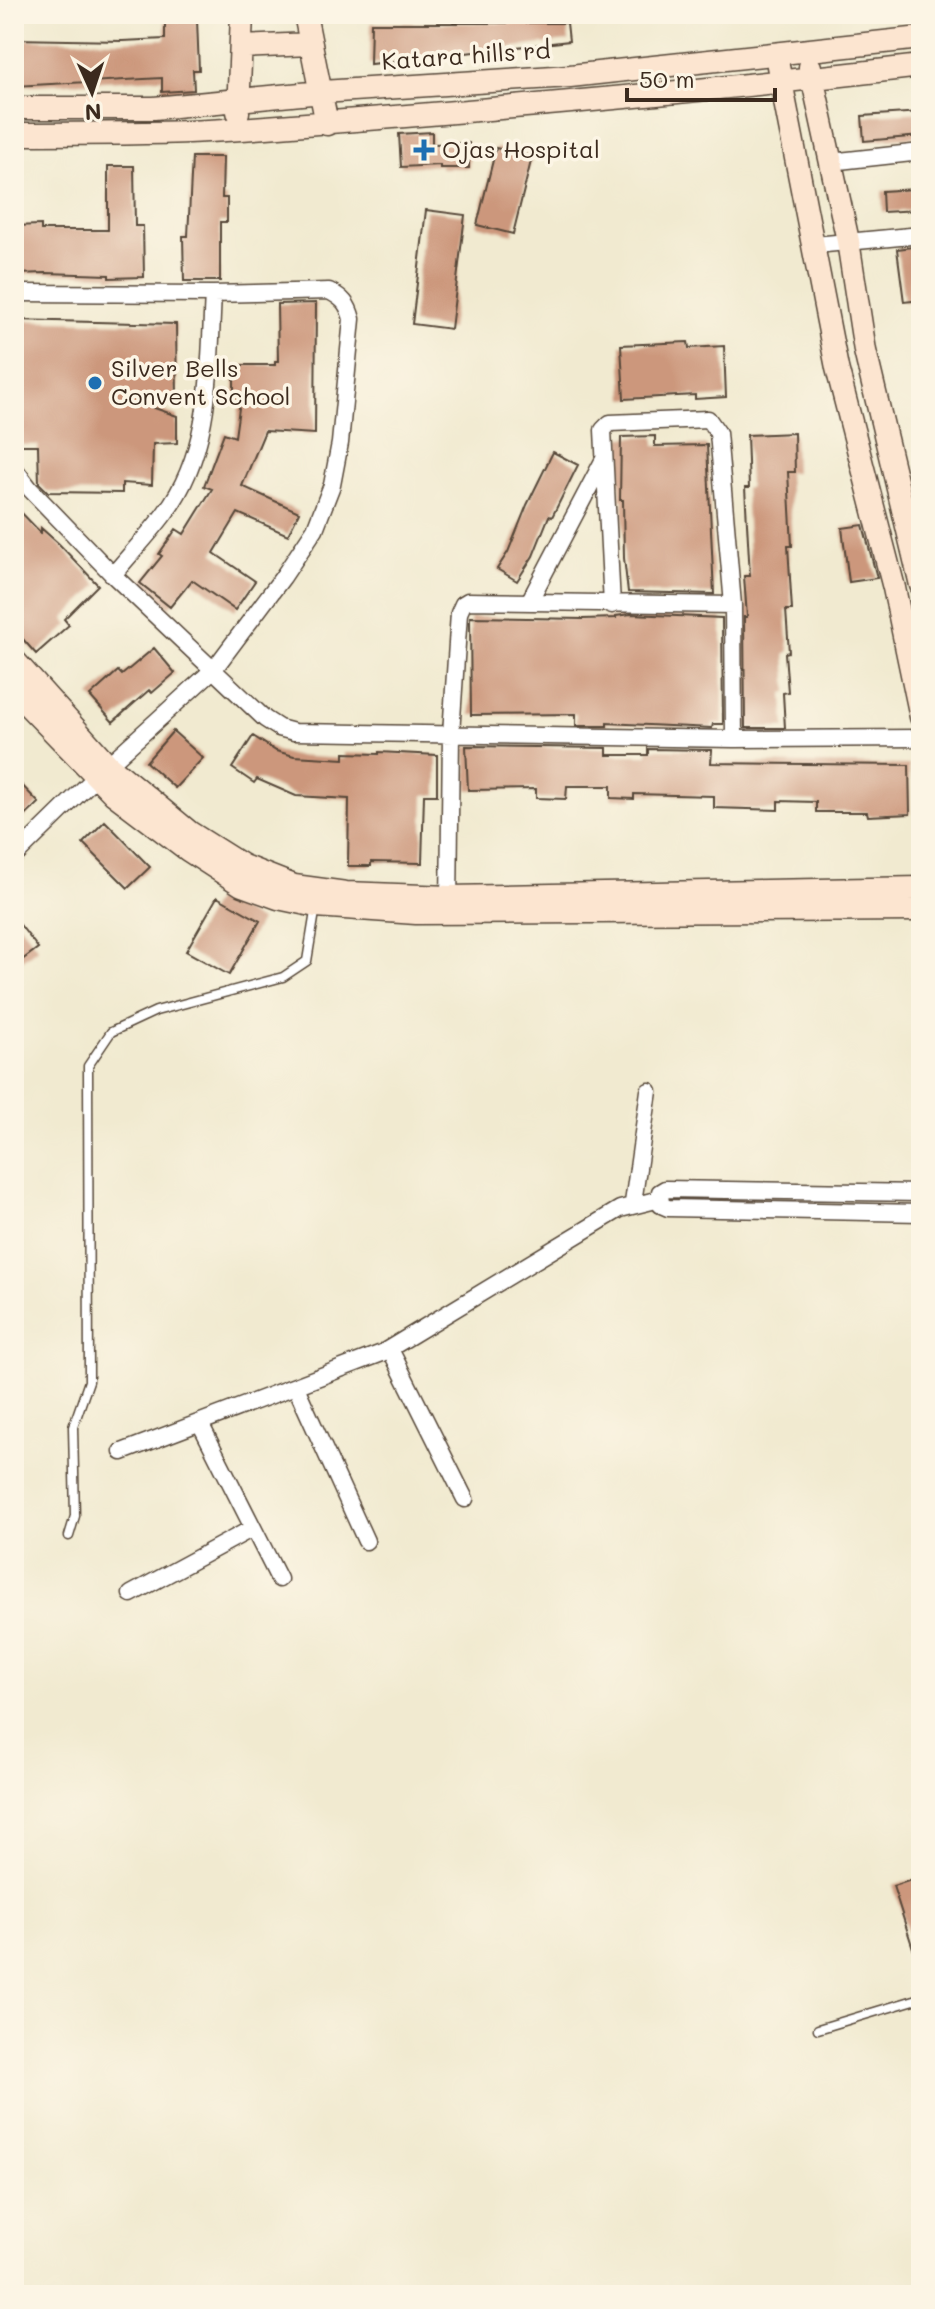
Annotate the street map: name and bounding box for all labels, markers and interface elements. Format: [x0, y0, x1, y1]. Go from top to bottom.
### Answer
street label: Katara hills rd [380, 33, 551, 76]
north arrow [52, 52, 132, 132]
scale bar [627, 52, 775, 102]
text: 50 m [639, 63, 695, 94]
text: N [84, 98, 102, 127]
place label: Ojas Hospital [442, 133, 600, 164]
marker: Ojas Hospital [413, 139, 435, 161]
place label: Silver Bells Convent School [111, 352, 290, 411]
marker: Silver Bells Convent School [86, 374, 104, 392]

